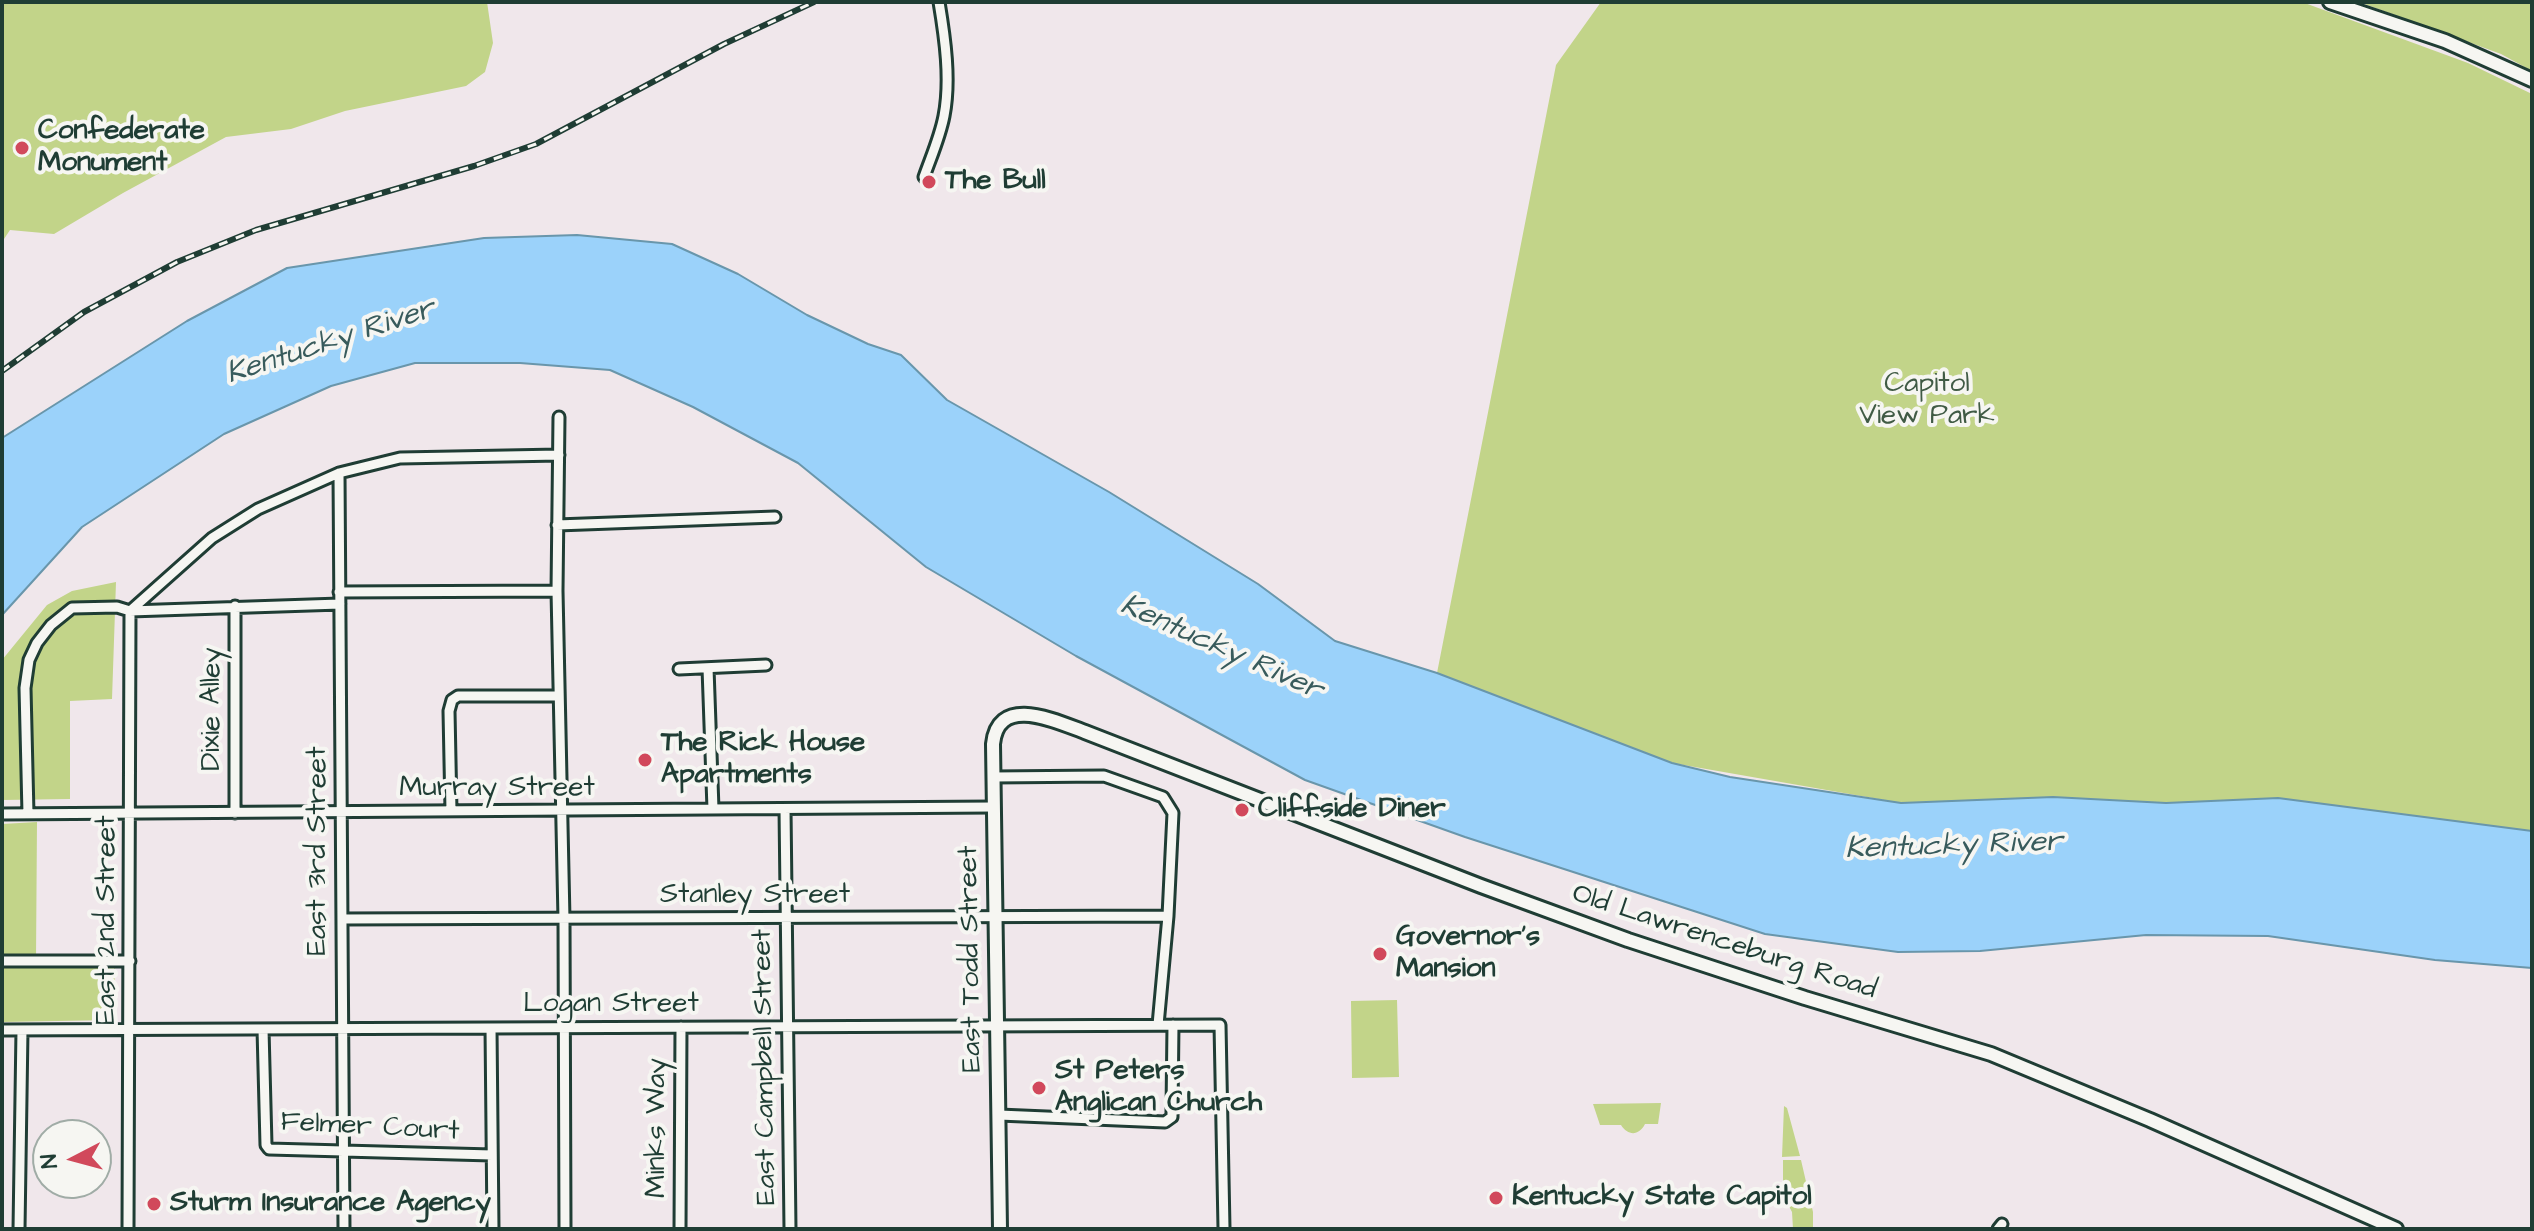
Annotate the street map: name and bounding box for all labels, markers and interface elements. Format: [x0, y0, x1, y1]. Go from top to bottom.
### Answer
place label: Confederate Monument [38, 115, 205, 181]
marker: Confederate Monument [13, 139, 31, 157]
place label: The Bull [945, 165, 1046, 199]
marker: The Bull [920, 173, 938, 191]
water label: Kentucky River [222, 292, 440, 394]
park label: Capitol View Park [1859, 368, 1995, 434]
water label: Kentucky River [1115, 588, 1327, 710]
street label: Dixie Alley [196, 647, 230, 771]
place label: The Rick House Apartments [661, 727, 865, 793]
street label: East 3rd Street [302, 746, 336, 956]
marker: The Rick House Apartments [636, 751, 654, 769]
street label: Murray Street [399, 772, 595, 806]
place label: Cliffside Diner [1258, 793, 1446, 827]
marker: Cliffside Diner [1233, 801, 1251, 819]
street label: East 2nd Street [91, 815, 125, 1025]
water label: Kentucky River [1845, 825, 2063, 869]
street label: East Todd Street [953, 845, 991, 1073]
street label: Old Lawrenceburg Road [1568, 878, 1880, 1008]
street label: Stanley Street [660, 879, 850, 913]
place label: Governor's Mansion [1396, 921, 1540, 987]
street label: East Campbell Street [747, 929, 785, 1205]
marker: Governor's Mansion [1371, 945, 1389, 963]
street label: Logan Street [523, 988, 699, 1022]
place label: St Peters Anglican Church [1055, 1055, 1262, 1121]
street label: Minks Way [641, 1058, 675, 1198]
marker: St Peters Anglican Church [1030, 1079, 1048, 1097]
street label: Felmer Court [280, 1107, 460, 1149]
north arrow [32, 1119, 112, 1199]
text: N [33, 1153, 66, 1170]
place label: Kentucky State Capitol [1512, 1181, 1812, 1215]
place label: Sturm Insurance Agency [170, 1187, 491, 1221]
marker: Kentucky State Capitol [1487, 1189, 1505, 1207]
marker: Sturm Insurance Agency [145, 1195, 163, 1213]

